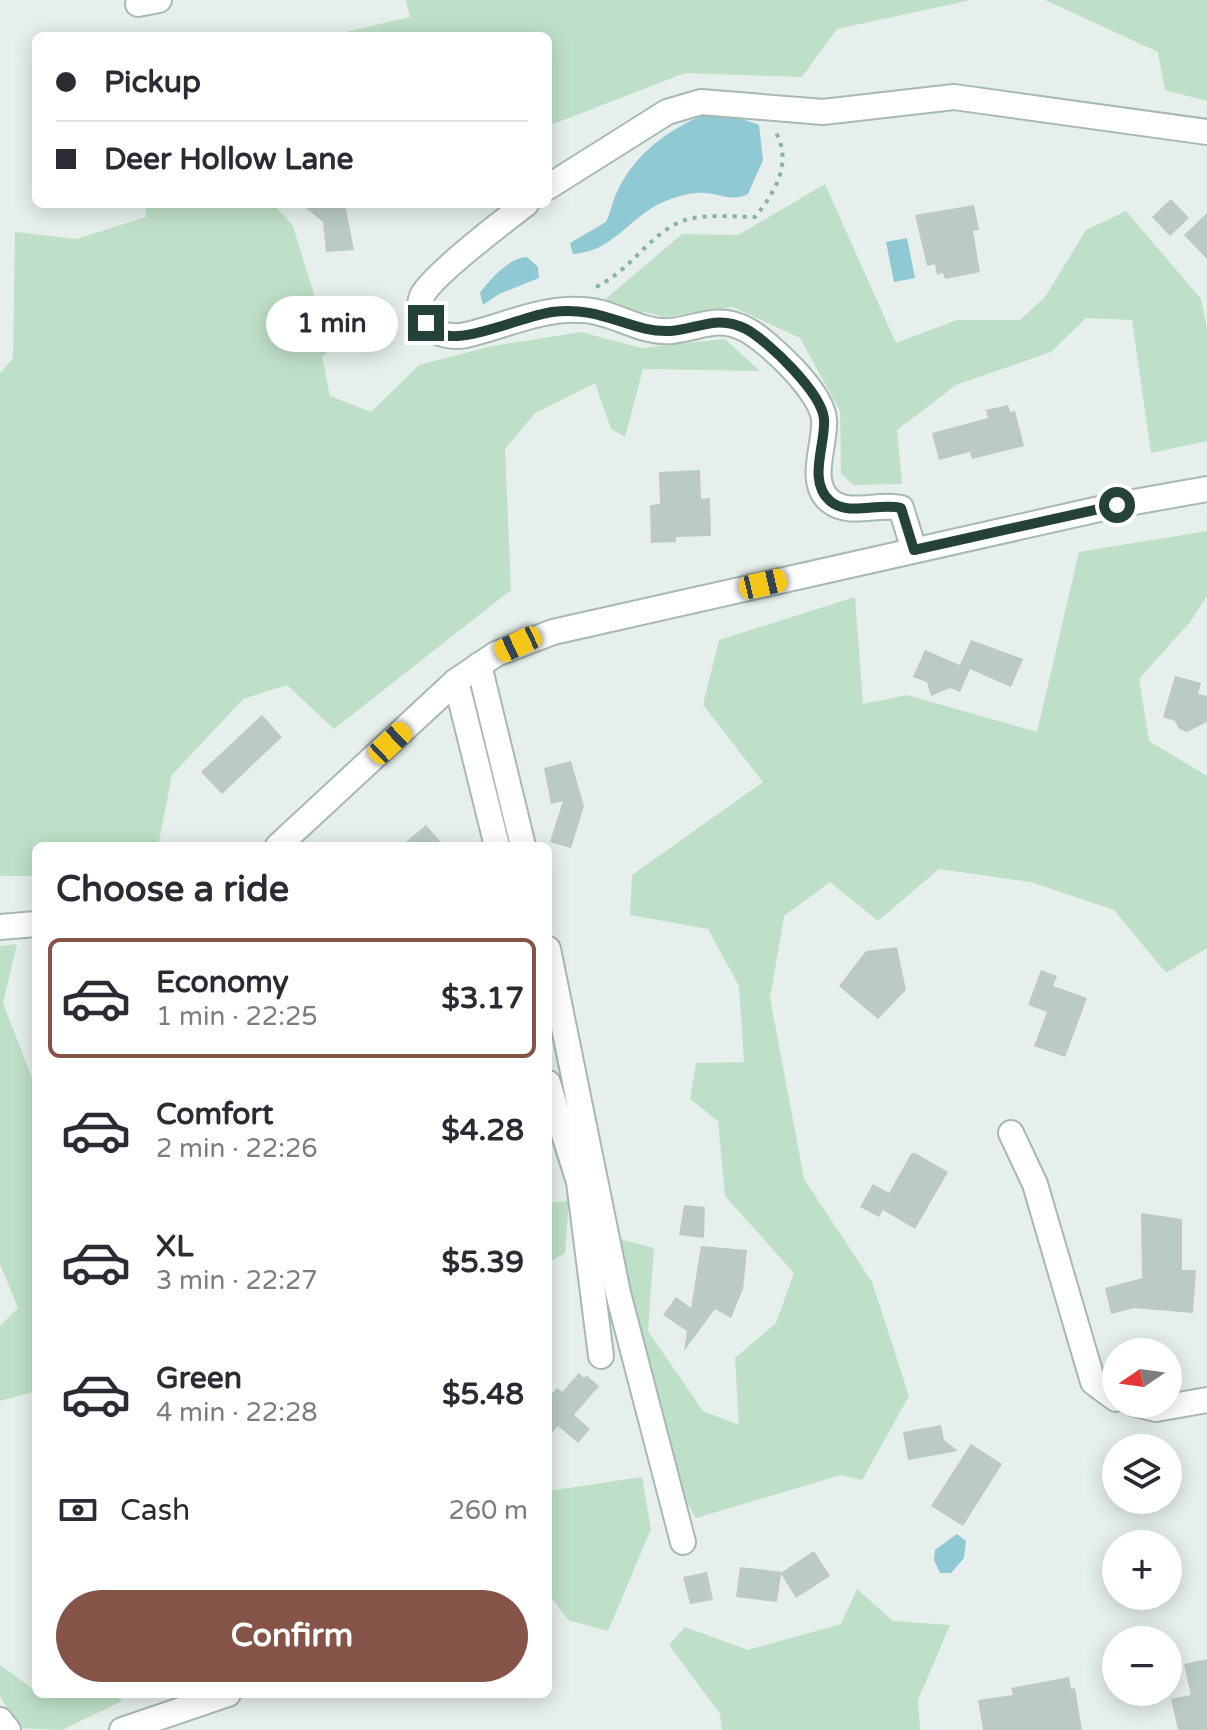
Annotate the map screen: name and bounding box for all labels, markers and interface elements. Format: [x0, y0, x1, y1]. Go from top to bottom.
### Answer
text: Pickup [104, 64, 201, 101]
text: Deer Hollow Lane [104, 141, 354, 178]
callout: 1 min [266, 295, 398, 351]
route end [408, 305, 444, 341]
text: 1 min [297, 308, 367, 339]
route start [1099, 487, 1135, 523]
car [737, 567, 789, 601]
car [491, 623, 545, 665]
car [364, 718, 416, 768]
text: Choose a ride [56, 868, 289, 911]
icon: car [60, 962, 132, 1034]
text: Economy [156, 964, 289, 1001]
text: $3.17 [441, 980, 524, 1017]
text: 1 min · 22:25 [156, 1001, 318, 1032]
icon: car [60, 1094, 132, 1166]
text: Comfort [156, 1096, 274, 1133]
text: $4.28 [441, 1112, 524, 1149]
text: 2 min · 22:26 [156, 1133, 318, 1164]
icon: car [60, 1226, 132, 1298]
text: XL [156, 1228, 193, 1265]
text: $5.39 [442, 1244, 524, 1281]
text: 3 min · 22:27 [156, 1265, 318, 1296]
north arrow [1102, 1338, 1182, 1418]
map controls [1102, 1338, 1182, 1706]
icon: car [60, 1358, 132, 1430]
text: Green [156, 1360, 242, 1397]
text: $5.48 [442, 1376, 524, 1413]
text: 4 min · 22:28 [156, 1397, 318, 1428]
button: layers [1102, 1434, 1182, 1514]
icon: cash [56, 1488, 100, 1532]
text: Cash [120, 1492, 190, 1529]
text: 260 m [448, 1495, 528, 1526]
button: + [1102, 1530, 1182, 1610]
button: Confirm [56, 1590, 528, 1682]
button: − [1102, 1626, 1182, 1706]

